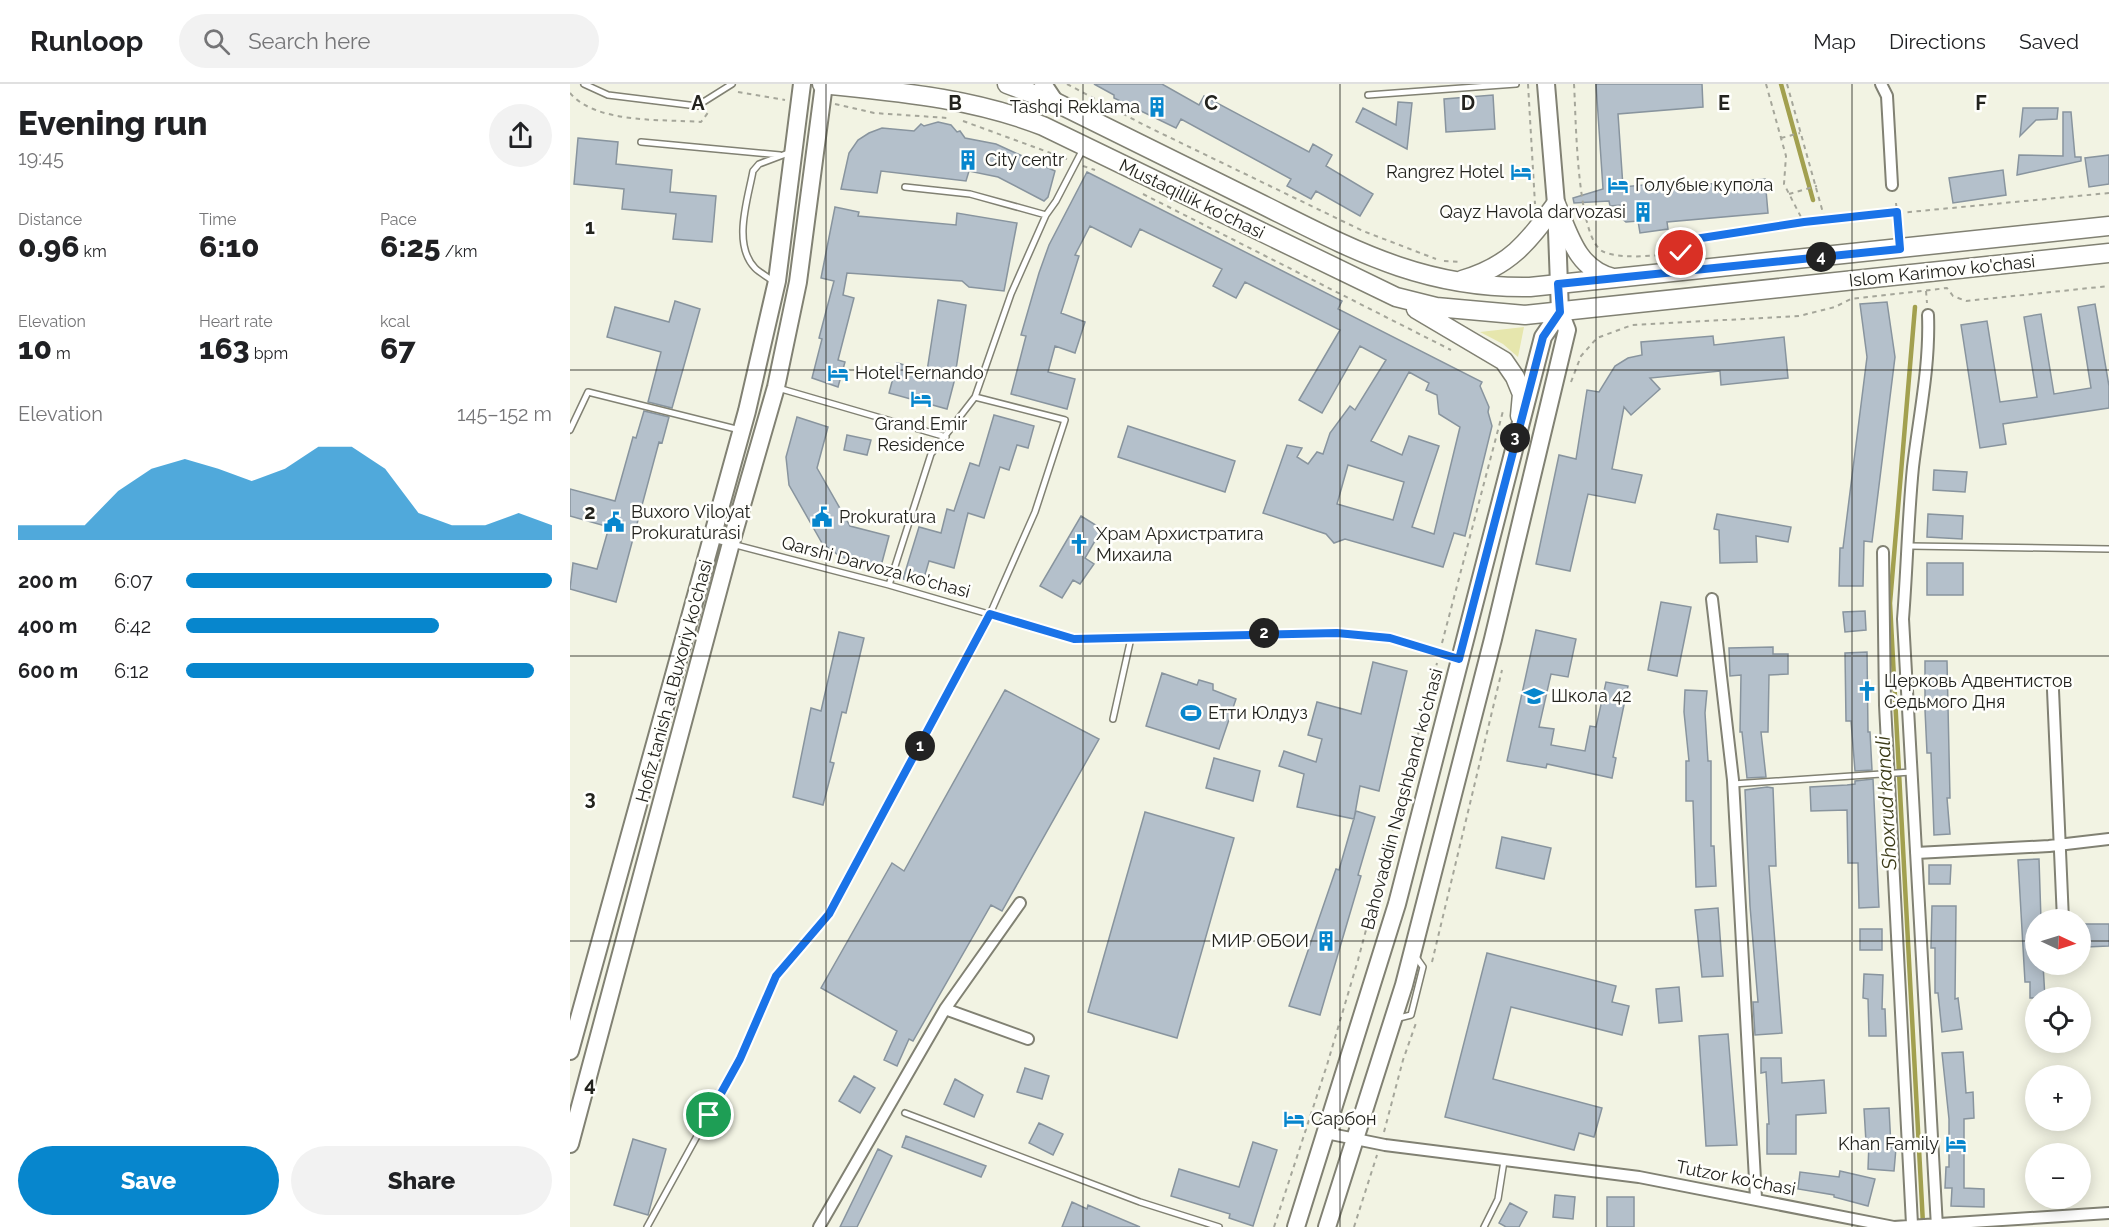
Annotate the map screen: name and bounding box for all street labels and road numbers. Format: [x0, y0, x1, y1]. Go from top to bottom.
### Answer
street label: Mustaqillik ko'chasi [1116, 154, 1268, 243]
street label: Islom Karimov ko'chasi [1848, 250, 2036, 291]
street label: Qarshi Darvoza ko'chasi [780, 531, 973, 602]
street label: Hofiz tanish al Buxoriy ko'chasi [631, 557, 716, 805]
street label: Bahovaddin Naqshband ko'chasi [1356, 666, 1447, 932]
street label: Tutzor ko'chasi [1675, 1156, 1798, 1199]

